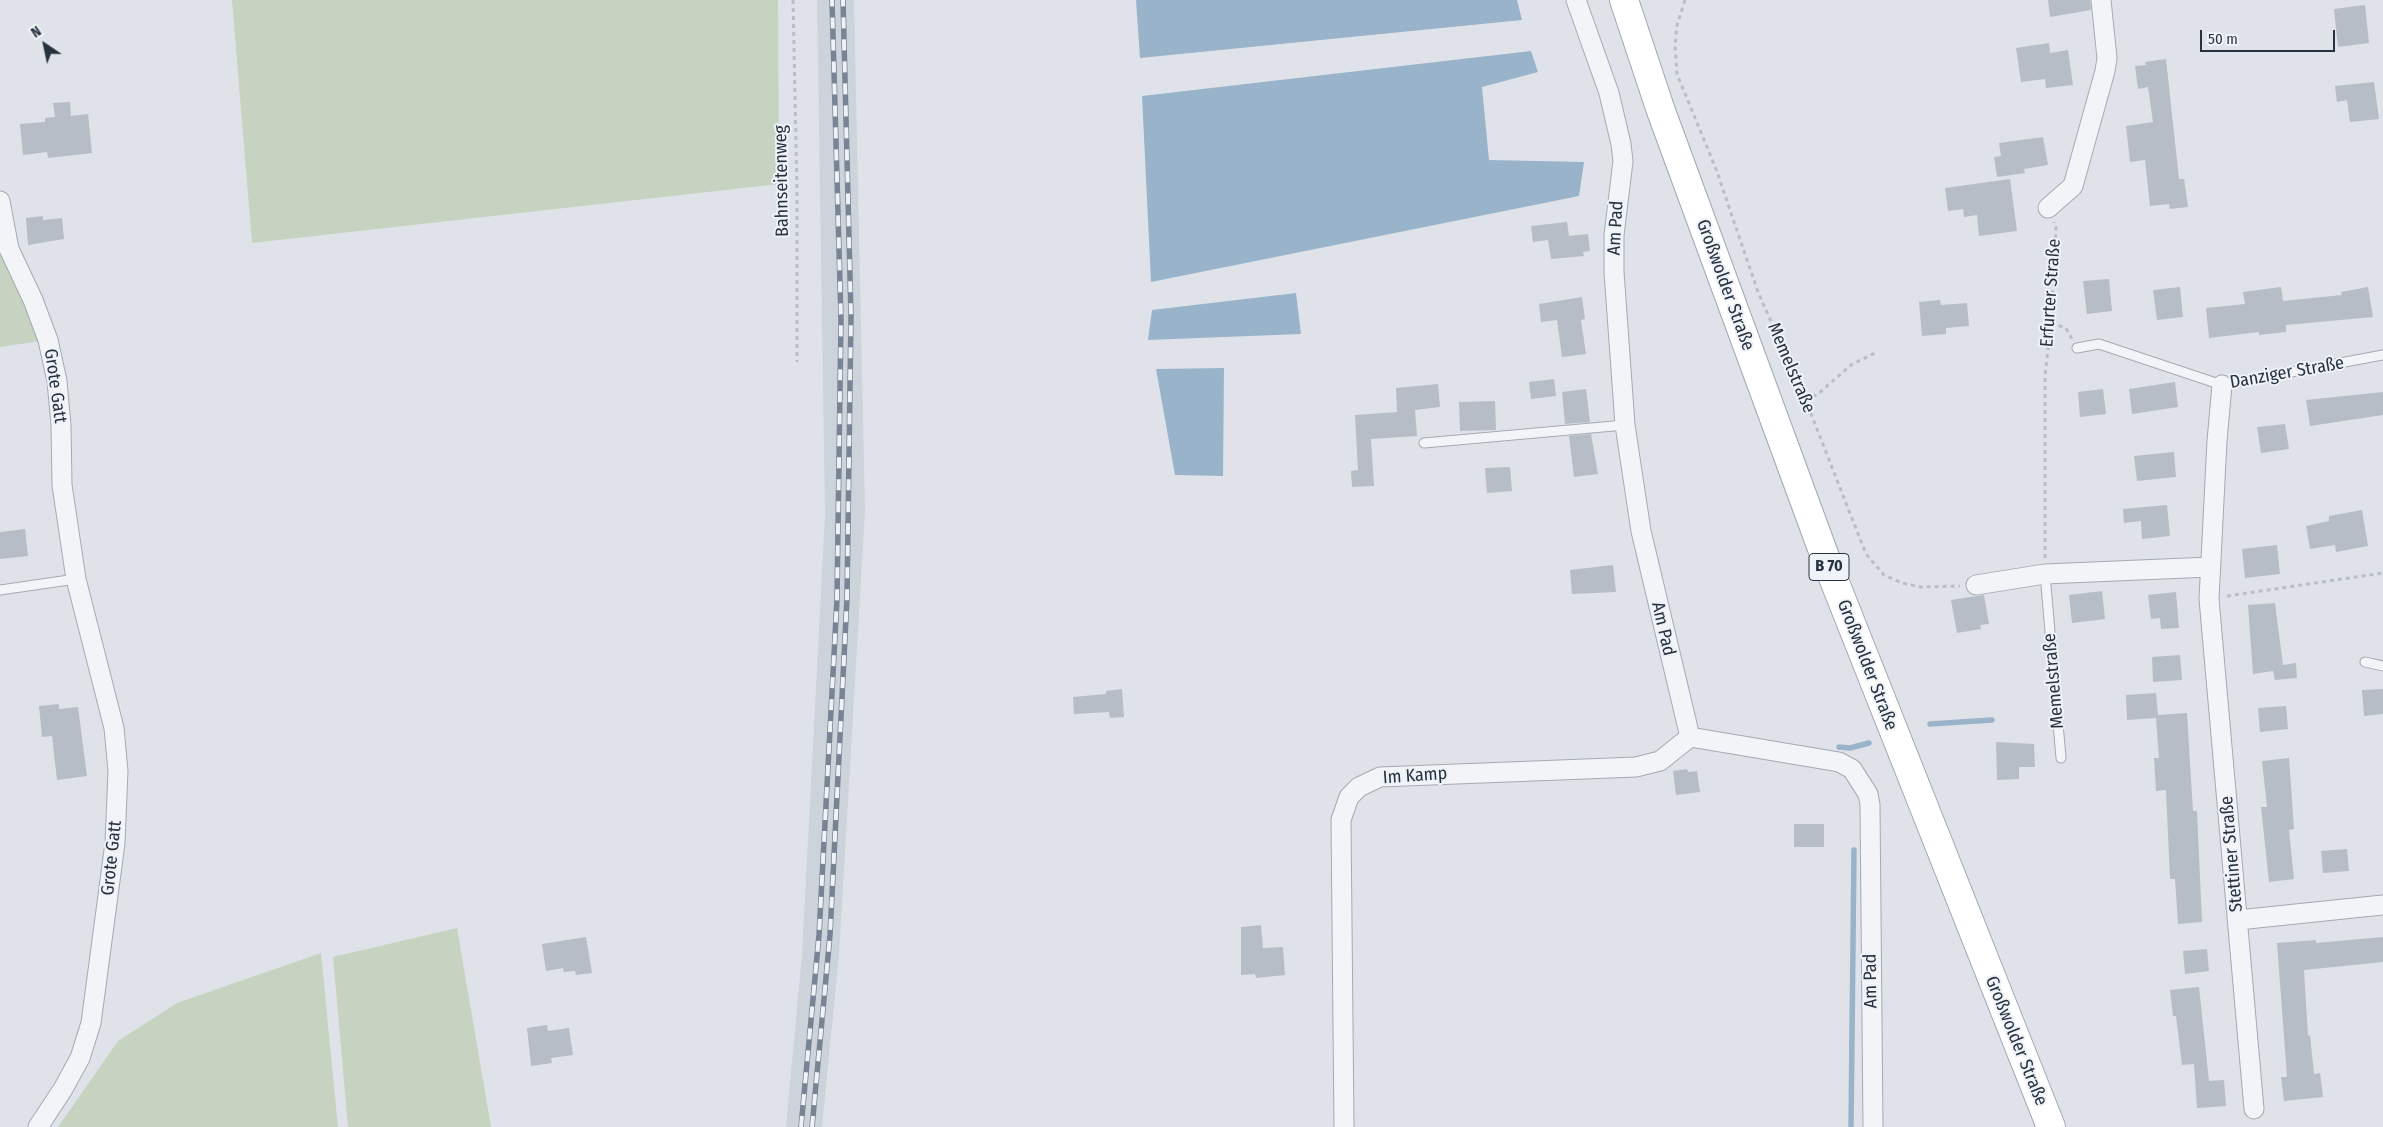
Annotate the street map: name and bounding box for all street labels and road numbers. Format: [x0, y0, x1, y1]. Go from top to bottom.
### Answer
street label: Bahnseitenweg [770, 125, 794, 237]
street label: Am Pad [1604, 200, 1628, 256]
street label: Großwolder Straße [1691, 216, 1759, 354]
street label: Erfurter Straße [2036, 238, 2066, 348]
street label: Memelstraße [1762, 320, 1820, 416]
street label: Grote Gatt [39, 347, 71, 425]
street label: Danziger Straße [2228, 352, 2346, 394]
road number: B 70 [1809, 554, 1849, 580]
street label: Großwolder Straße [1832, 597, 1902, 733]
street label: Am Pad [1646, 600, 1680, 658]
street label: Memelstraße [2039, 632, 2069, 730]
street label: Im Kamp [1382, 763, 1448, 789]
street label: Stettiner Straße [2216, 795, 2248, 913]
street label: Grote Gatt [97, 819, 127, 897]
street label: Am Pad [1860, 954, 1882, 1008]
street label: Großwolder Straße [1980, 973, 2052, 1109]

